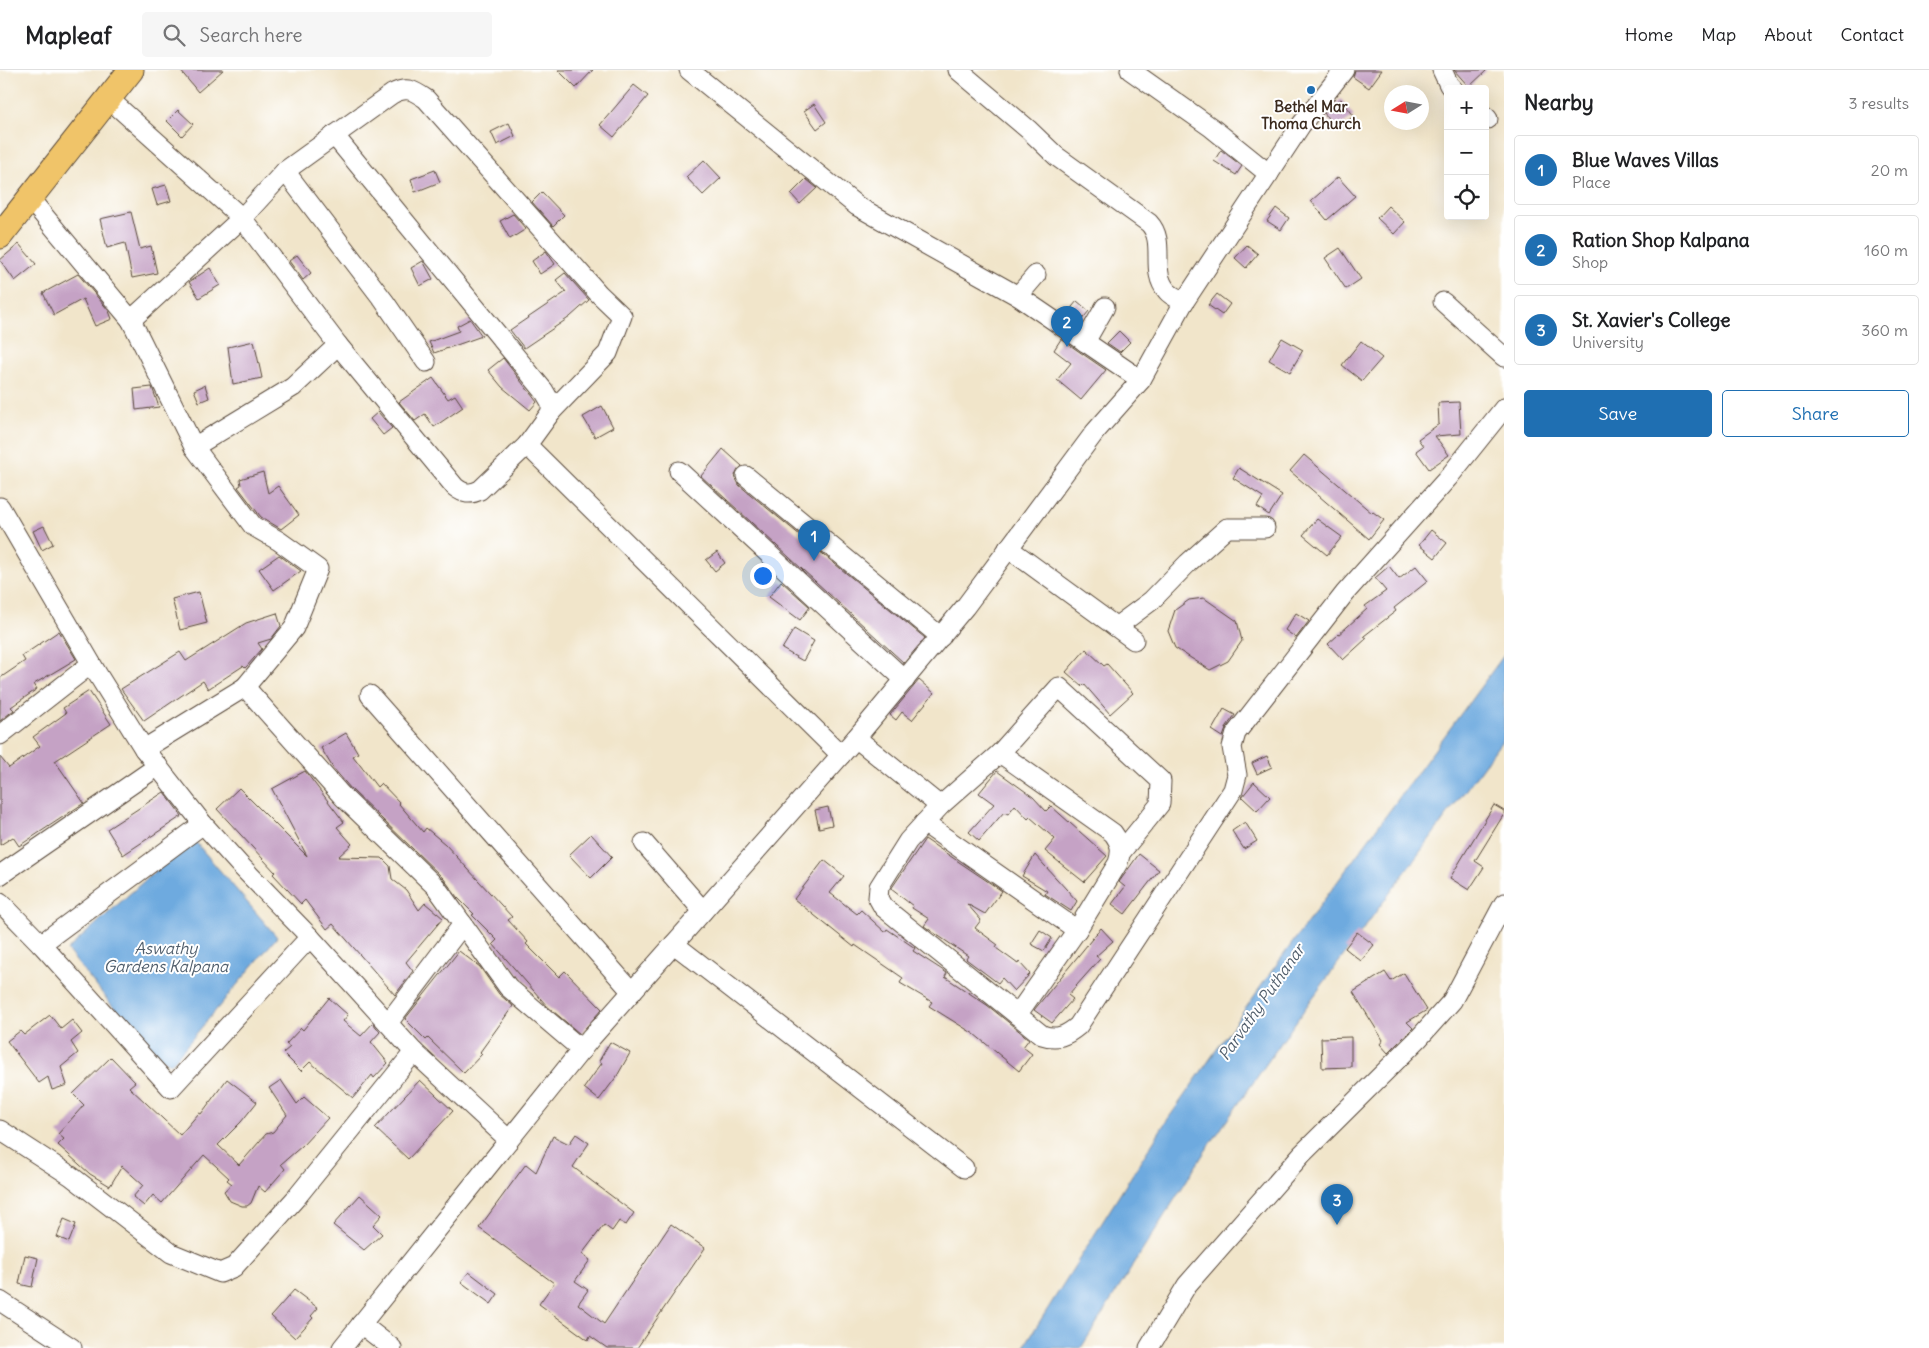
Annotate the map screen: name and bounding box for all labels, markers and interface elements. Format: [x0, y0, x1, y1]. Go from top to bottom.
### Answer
search box [142, 12, 492, 57]
text: Mapleaf [25, 20, 112, 50]
icon: search [160, 21, 188, 49]
text: Search here [200, 23, 303, 47]
text: Home [1625, 23, 1673, 46]
text: Map [1701, 23, 1736, 46]
text: About [1764, 23, 1812, 46]
text: Contact [1840, 23, 1904, 46]
marker: Bethel Mar Thoma Church [1305, 84, 1317, 96]
north arrow [1384, 85, 1429, 130]
map controls [1444, 85, 1489, 220]
button: + [1444, 85, 1489, 130]
text: Nearby [1524, 89, 1594, 116]
text: 3 results [1849, 93, 1909, 113]
place label: Bethel Mar Thoma Church [1261, 97, 1361, 133]
button: − [1444, 130, 1489, 175]
text: Blue Waves Villas [1572, 148, 1719, 172]
text: 1 [1538, 160, 1544, 180]
text: 20 m [1871, 160, 1908, 180]
text: Place [1572, 172, 1611, 192]
button: locate [1444, 175, 1489, 220]
text: Ration Shop Kalpana [1572, 228, 1750, 252]
text: 2 [1537, 240, 1545, 260]
text: 160 m [1864, 240, 1908, 260]
text: Shop [1572, 252, 1608, 272]
pin: 2 [1051, 306, 1083, 347]
text: St. Xavier's College [1572, 308, 1731, 332]
text: 3 [1536, 320, 1546, 340]
text: 360 m [1861, 320, 1908, 340]
text: University [1572, 332, 1644, 352]
button: Save [1524, 390, 1712, 437]
button: Share [1722, 390, 1909, 437]
pin: 1 [798, 520, 830, 561]
your location [750, 563, 776, 589]
water label: Aswathy Gardens Kalpana [104, 938, 229, 976]
water label: Parvathy Puthanar [1214, 938, 1310, 1064]
pin: 3 [1321, 1184, 1353, 1225]

